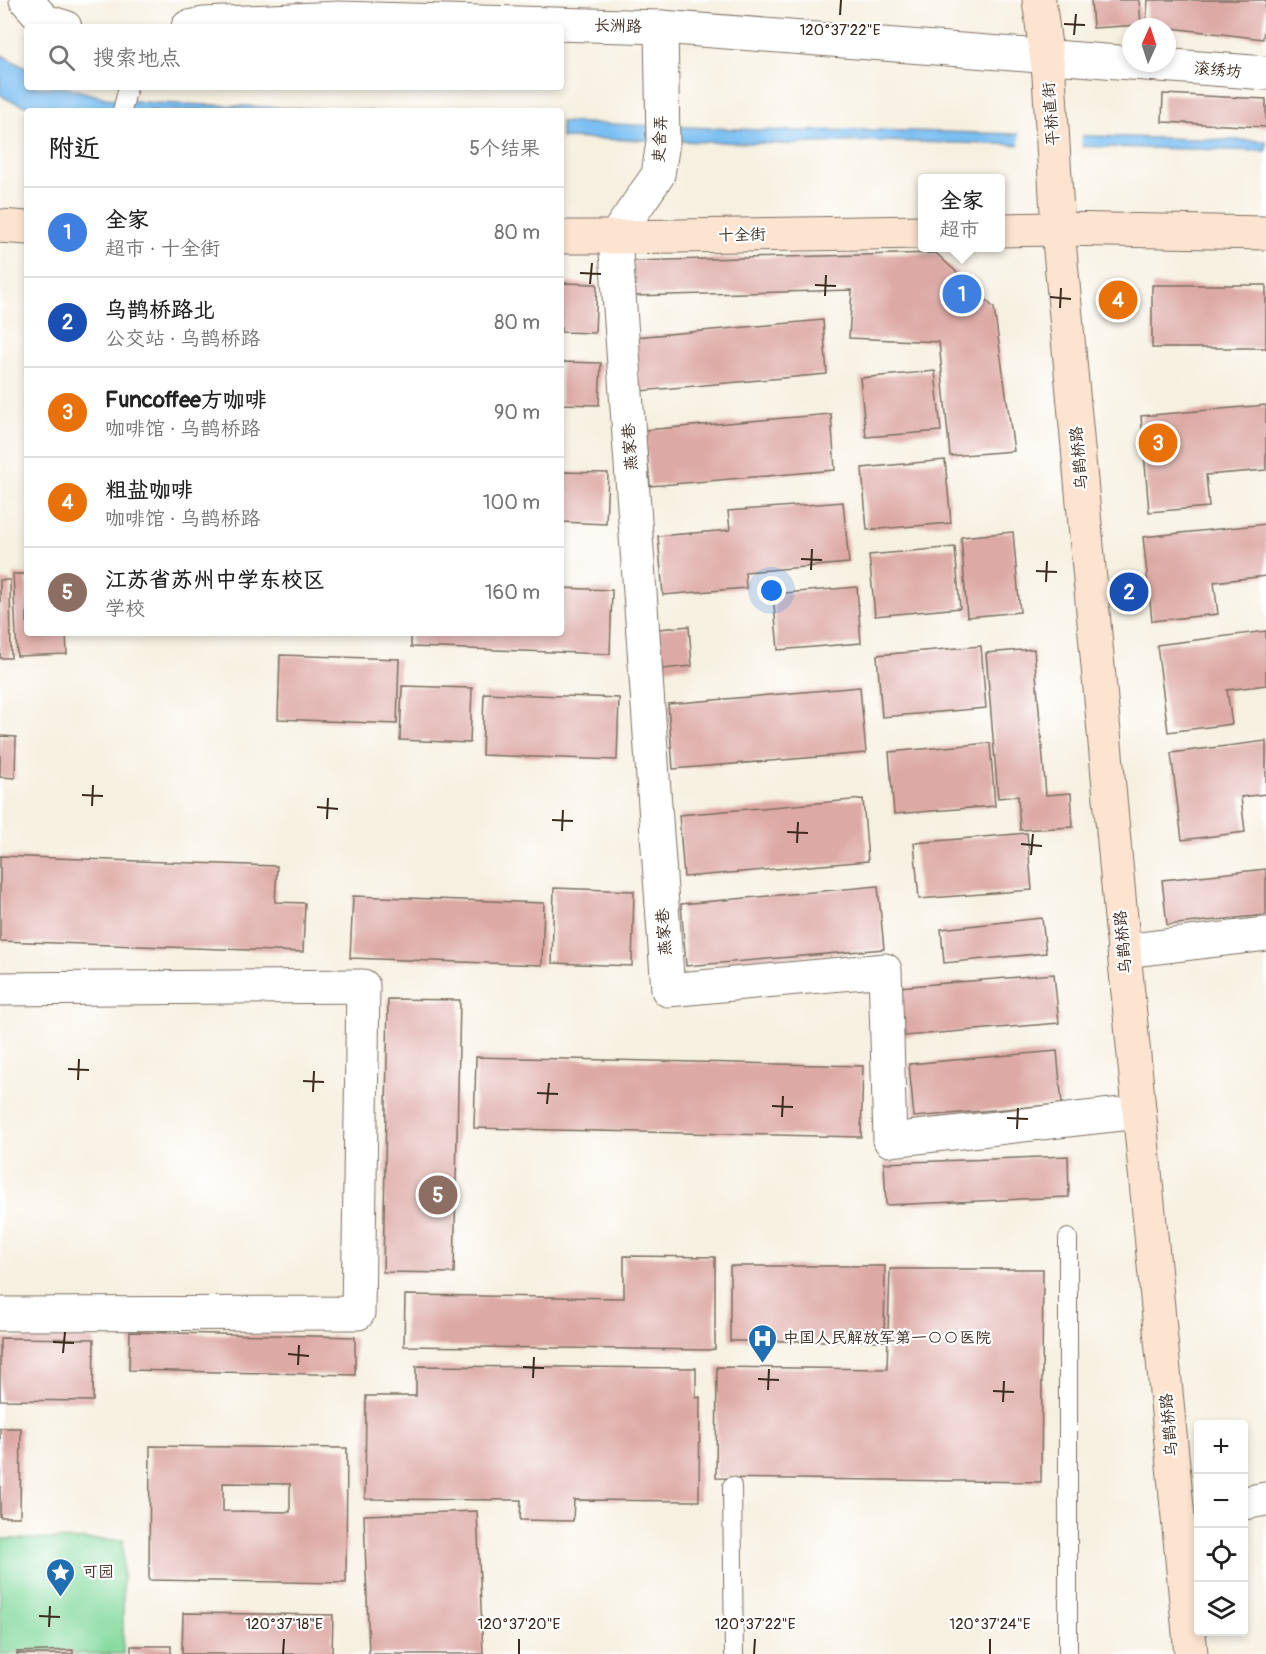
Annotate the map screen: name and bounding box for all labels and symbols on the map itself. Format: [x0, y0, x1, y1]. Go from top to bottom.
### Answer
street label: 长洲路 [594, 15, 642, 37]
north arrow [1122, 18, 1176, 72]
text: 120°37'22"E [799, 21, 881, 40]
street label: 滚绣坊 [1193, 58, 1243, 82]
street label: 平桥直街 [1039, 81, 1063, 147]
street label: 吏舍弄 [649, 115, 671, 163]
street label: 十全街 [718, 225, 766, 245]
pin: 1 [942, 272, 982, 316]
pin: 4 [1098, 278, 1138, 322]
pin: 3 [1138, 420, 1178, 466]
street label: 燕家巷 [618, 422, 642, 472]
street label: 乌鹊桥路 [1066, 425, 1092, 491]
pin: 2 [1110, 570, 1148, 614]
your location [757, 576, 786, 605]
street label: 燕家巷 [652, 907, 676, 957]
street label: 乌鹊桥路 [1110, 909, 1136, 975]
pin: 5 [418, 1172, 458, 1218]
hospital icon: 中国人民解放军第一〇〇医院 [746, 1322, 778, 1364]
place label: 中国人民解放军第一〇〇医院 [783, 1328, 991, 1348]
street label: 乌鹊桥路 [1156, 1392, 1182, 1458]
place icon: 可园 [45, 1556, 77, 1598]
place label: 可园 [82, 1562, 114, 1582]
text: 120°37'18"E [245, 1615, 323, 1634]
text: 120°37'20"E [478, 1615, 561, 1634]
text: 120°37'22"E [714, 1615, 796, 1634]
text: 120°37'24"E [949, 1615, 1031, 1634]

